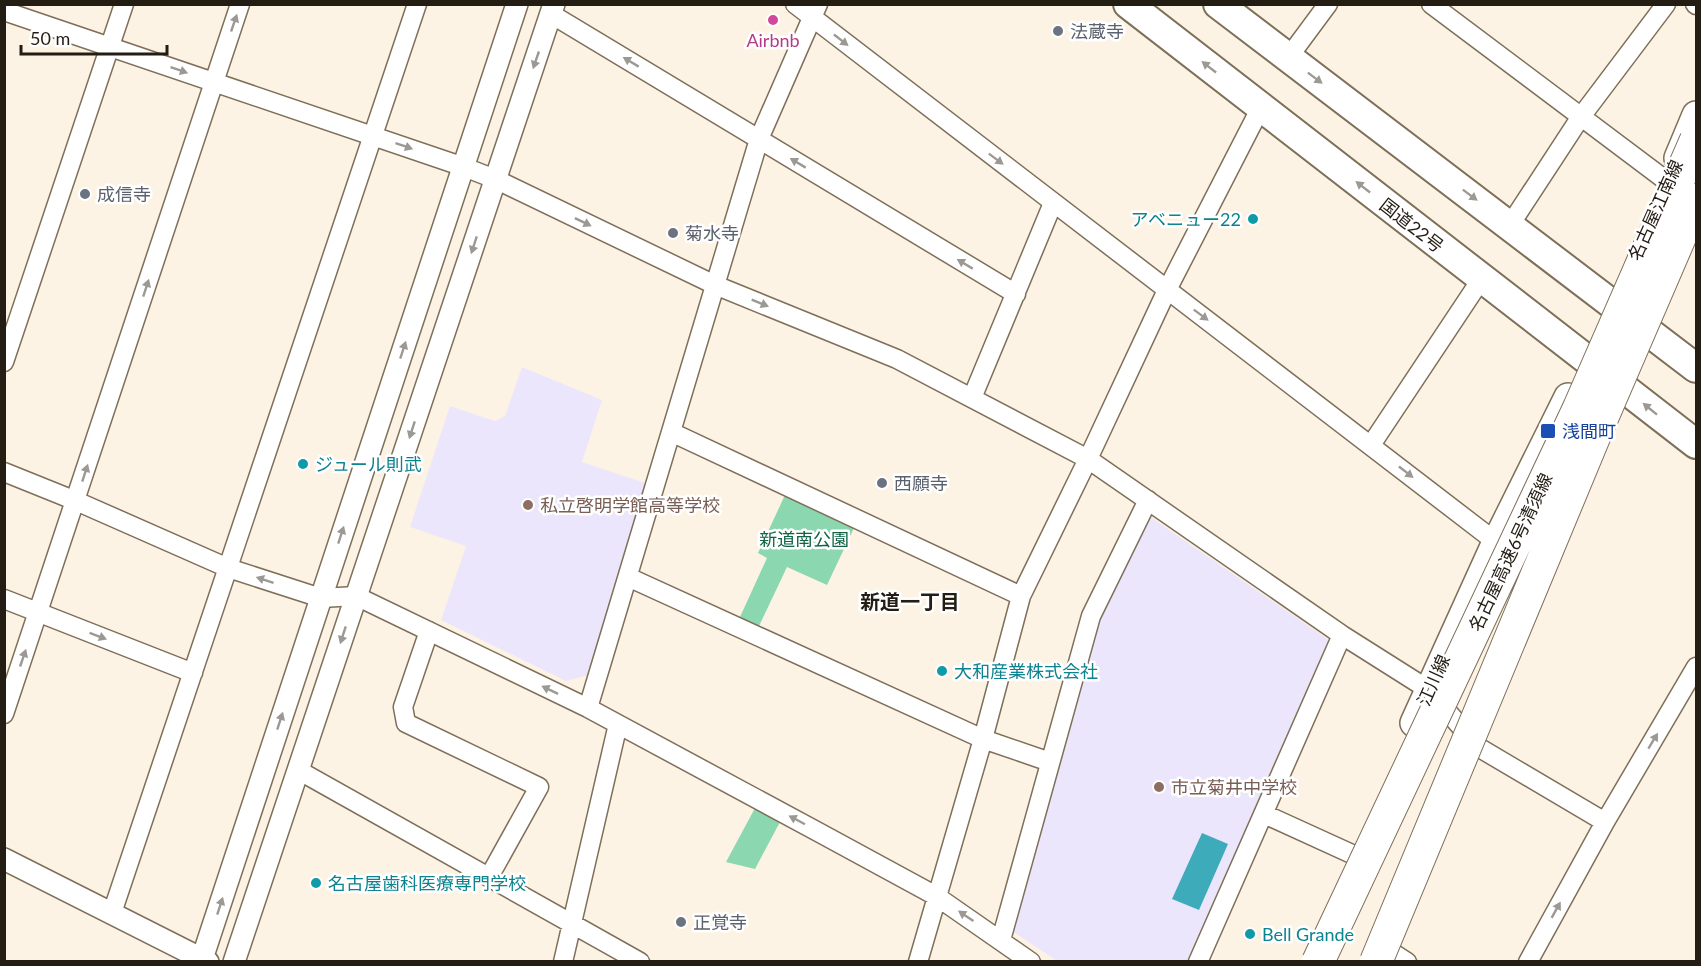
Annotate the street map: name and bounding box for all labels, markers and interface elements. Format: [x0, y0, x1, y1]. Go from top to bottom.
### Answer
marker: Airbnb [766, 13, 780, 27]
one-way arrow [230, 14, 239, 32]
scale bar [21, 18, 166, 56]
place label: 法蔵寺 [1070, 20, 1124, 42]
marker: 法蔵寺 [1051, 24, 1065, 38]
text: 50 m [30, 27, 70, 49]
place label: Airbnb [746, 29, 800, 51]
one-way arrow [834, 34, 849, 46]
one-way arrow [530, 51, 540, 69]
one-way arrow [623, 57, 639, 68]
one-way arrow [1201, 61, 1217, 74]
one-way arrow [170, 66, 188, 76]
one-way arrow [1307, 71, 1322, 83]
one-way arrow [395, 142, 413, 151]
one-way arrow [988, 152, 1004, 165]
street label: 名古屋江南線 [1623, 156, 1687, 264]
one-way arrow [790, 158, 806, 169]
one-way arrow [1355, 180, 1371, 193]
place label: 成信寺 [97, 183, 151, 205]
marker: 成信寺 [78, 187, 92, 201]
one-way arrow [1462, 189, 1478, 202]
street label: 国道22号 [1376, 193, 1448, 257]
place label: アベニュー22 [1130, 208, 1241, 230]
marker: アベニュー22 [1246, 212, 1260, 226]
one-way arrow [575, 217, 592, 226]
place label: 菊水寺 [685, 222, 739, 244]
marker: 菊水寺 [666, 226, 680, 240]
one-way arrow [468, 236, 478, 254]
one-way arrow [957, 258, 973, 269]
one-way arrow [142, 279, 151, 297]
one-way arrow [752, 298, 770, 308]
one-way arrow [1193, 309, 1209, 322]
one-way arrow [399, 341, 408, 359]
one-way arrow [1643, 403, 1658, 416]
place label: 浅間町 [1562, 420, 1616, 442]
one-way arrow [406, 421, 416, 439]
marker: 浅間町 [1539, 422, 1557, 440]
place label: ジュール則武 [315, 453, 422, 475]
marker: ジュール則武 [296, 457, 310, 471]
one-way arrow [80, 464, 90, 482]
one-way arrow [1398, 466, 1414, 478]
street label: 名古屋高速6号清須線 [1464, 469, 1556, 635]
place label: 西願寺 [894, 472, 948, 494]
marker: 西願寺 [875, 476, 889, 490]
place label: 私立啓明学館高等学校 [540, 494, 720, 516]
marker: 私立啓明学館高等学校 [521, 498, 535, 512]
one-way arrow [337, 526, 347, 544]
park label: 新道南公園 [759, 528, 849, 550]
one-way arrow [256, 575, 274, 584]
district label: 新道一丁目 [860, 589, 960, 613]
one-way arrow [338, 626, 348, 644]
one-way arrow [89, 632, 107, 641]
one-way arrow [19, 649, 28, 667]
street label: 江川線 [1412, 651, 1454, 709]
place label: 大和産業株式会社 [954, 660, 1098, 682]
marker: 大和産業株式会社 [935, 664, 949, 678]
one-way arrow [541, 685, 559, 695]
one-way arrow [276, 712, 286, 730]
one-way arrow [1647, 733, 1658, 749]
place label: 市立菊井中学校 [1171, 776, 1297, 798]
marker: 市立菊井中学校 [1152, 780, 1166, 794]
one-way arrow [788, 815, 805, 825]
place label: 名古屋歯科医療専門学校 [328, 872, 526, 894]
marker: 名古屋歯科医療専門学校 [309, 876, 323, 890]
one-way arrow [215, 897, 225, 915]
one-way arrow [1551, 901, 1561, 918]
place label: 正覚寺 [693, 911, 747, 933]
one-way arrow [958, 911, 974, 922]
marker: 正覚寺 [674, 915, 688, 929]
place label: Bell Grande [1262, 923, 1354, 945]
marker: Bell Grande [1243, 927, 1257, 941]

